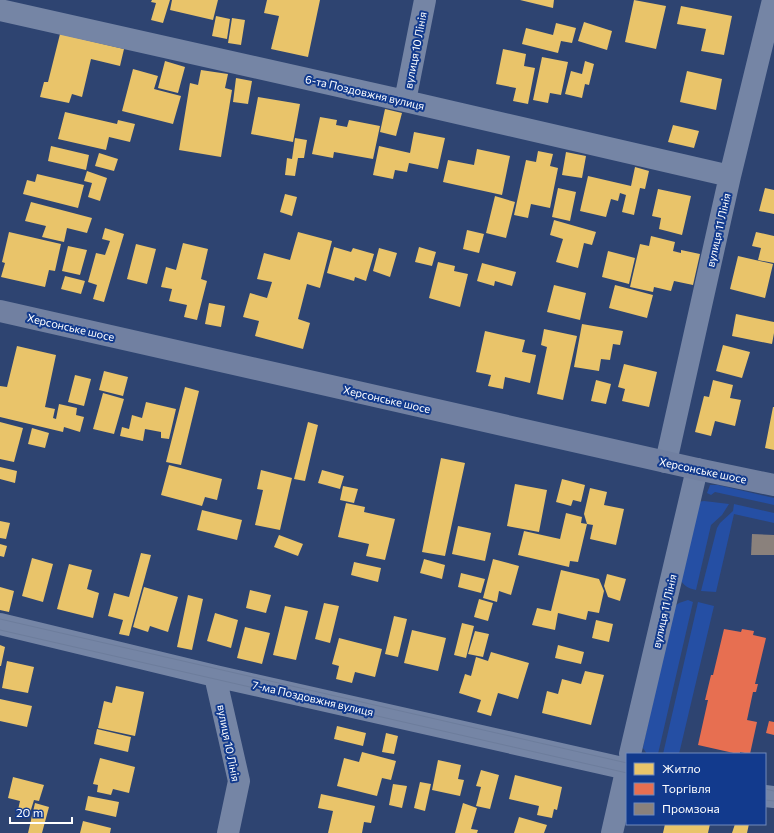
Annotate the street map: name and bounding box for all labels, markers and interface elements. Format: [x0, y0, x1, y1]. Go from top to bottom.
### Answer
street label: вулиця 10 Лінія [401, 10, 429, 90]
street label: 6-та Поздовжня вулиця [304, 72, 426, 112]
street label: вулиця 11 Лінія [703, 192, 733, 268]
street label: Херсонське шосе [26, 311, 116, 343]
street label: Херсонське шосе [342, 383, 432, 415]
street label: Херсонське шосе [658, 454, 748, 486]
street label: вулиця 11 Лінія [649, 573, 679, 649]
street label: 7-ма Поздовжня вулиця [251, 678, 375, 718]
street label: вулиця 10 Лінія [215, 703, 243, 783]
legend [626, 753, 766, 825]
text: Житло [662, 761, 701, 775]
text: Торгівля [662, 781, 711, 795]
scale bar [10, 799, 72, 825]
text: Промзона [662, 801, 720, 815]
text: 20 m [16, 805, 43, 819]

